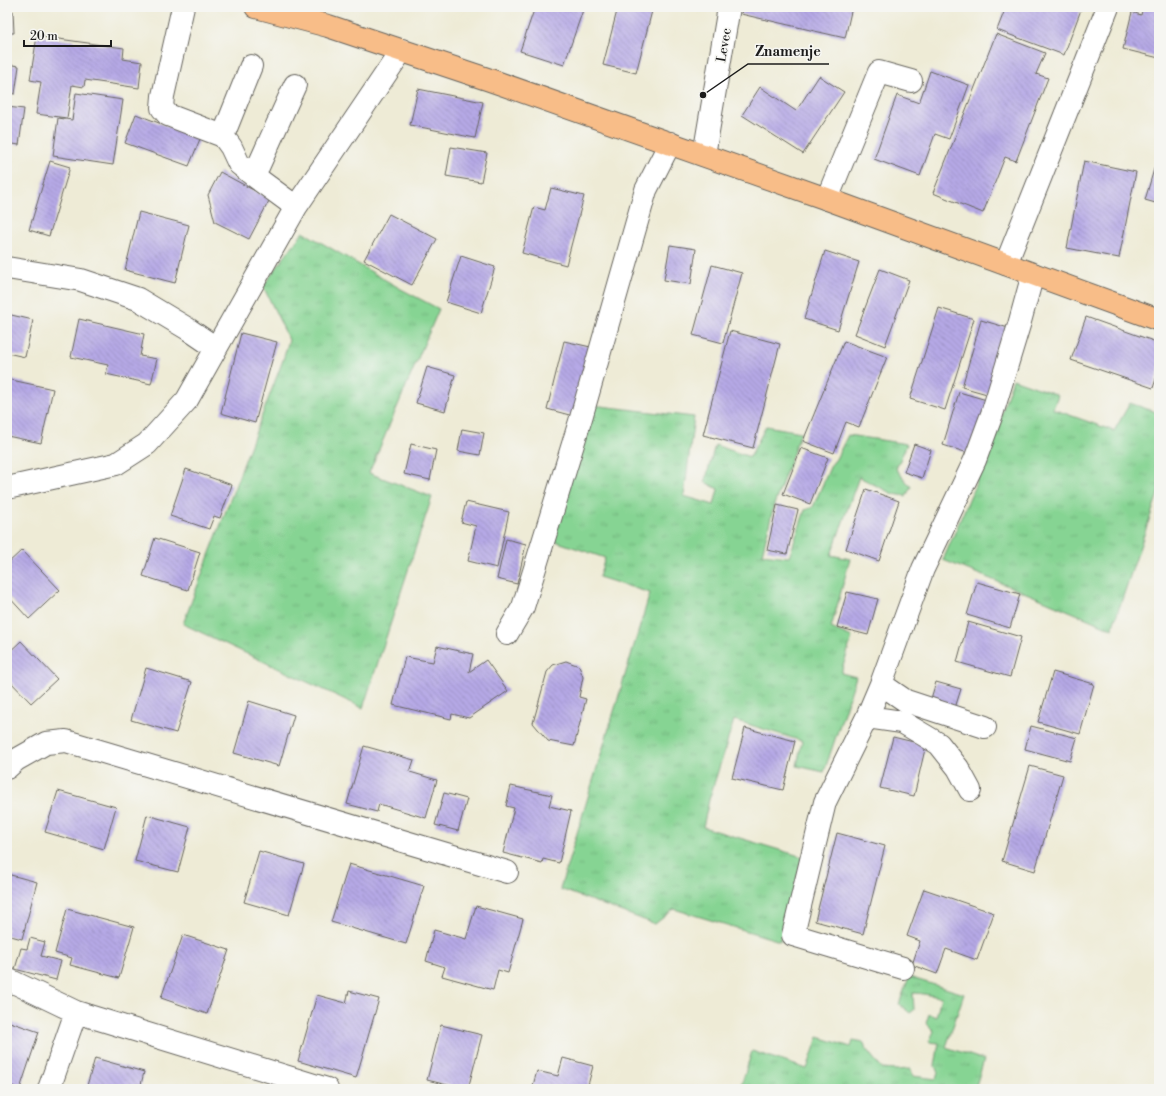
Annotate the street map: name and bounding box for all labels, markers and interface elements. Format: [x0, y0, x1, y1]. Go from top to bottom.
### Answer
scale bar [24, 22, 111, 48]
street label: Levec [713, 26, 735, 64]
text: 20 m [30, 29, 58, 44]
callout: Znamenje [748, 38, 829, 64]
text: Znamenje [755, 43, 821, 61]

